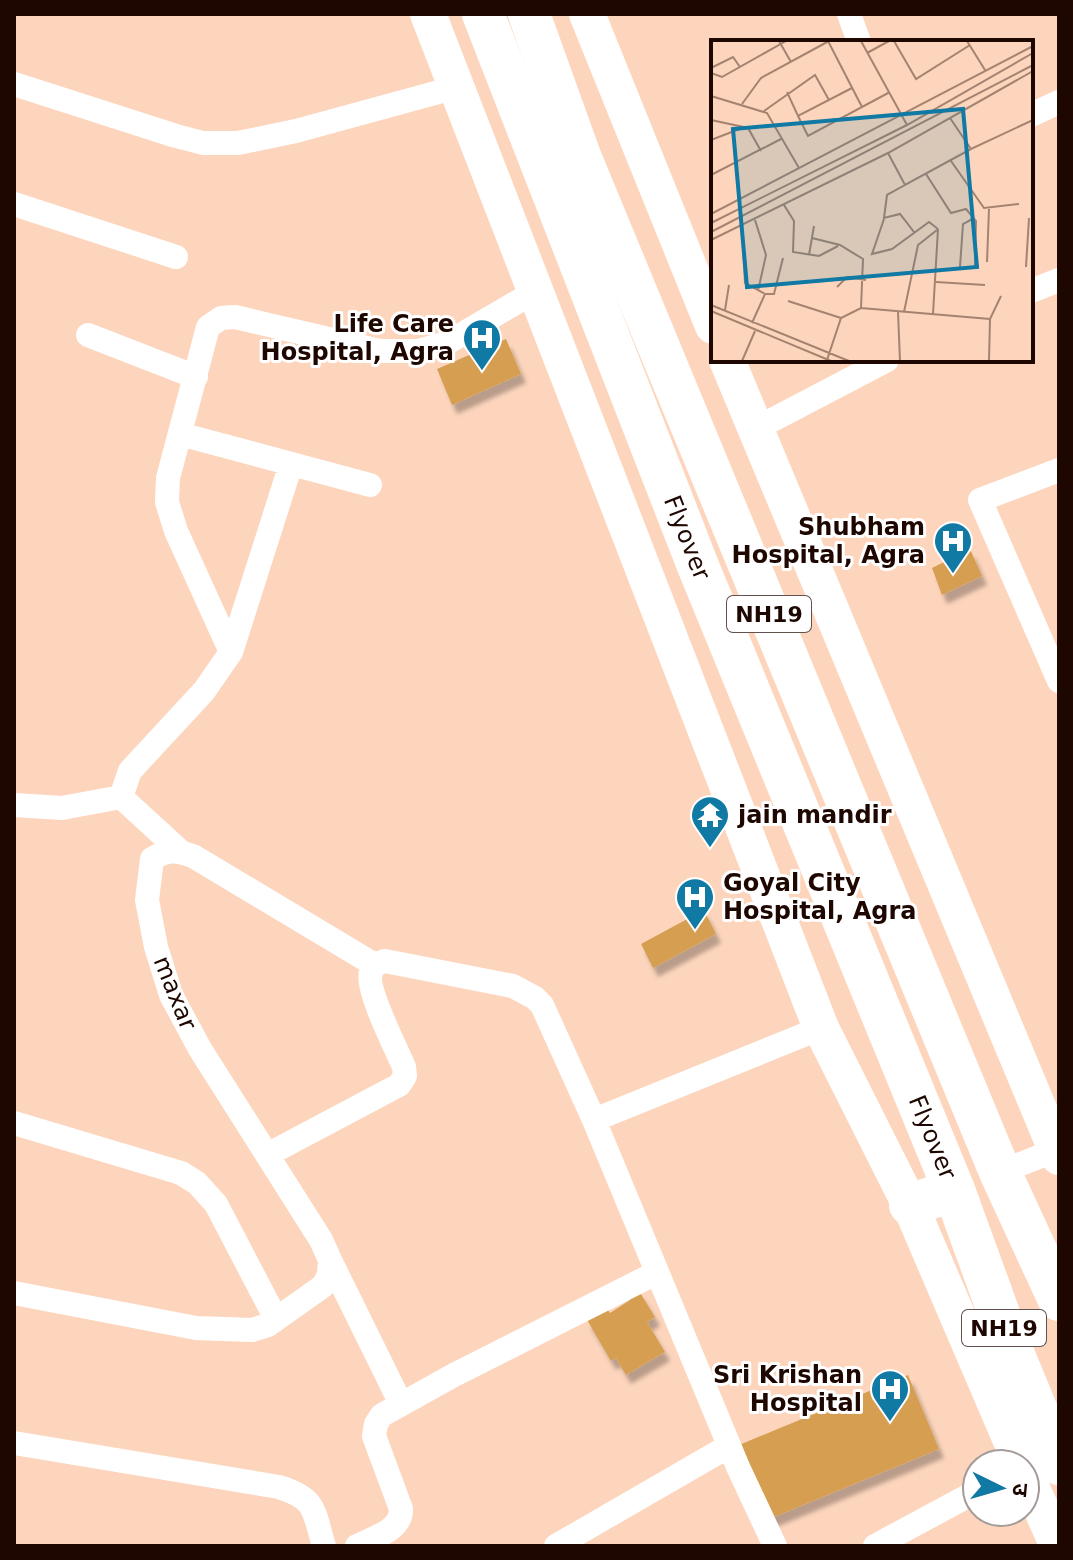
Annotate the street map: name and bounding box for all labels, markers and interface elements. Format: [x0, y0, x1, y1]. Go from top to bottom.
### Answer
inset map [711, 40, 1033, 362]
place label: Life Care Hospital, Agra [261, 310, 454, 366]
hospital icon: Life Care Hospital, Agra [461, 317, 503, 372]
street label: Flyover [658, 491, 716, 584]
place label: Shubham Hospital, Agra [732, 513, 925, 569]
hospital icon: Shubham Hospital, Agra [932, 520, 974, 575]
road number: NH19 [727, 596, 811, 632]
temple icon: jain mandir [689, 794, 731, 849]
place label: jain mandir [737, 801, 892, 829]
place label: Goyal City Hospital, Agra [723, 869, 916, 925]
hospital icon: Goyal City Hospital, Agra [674, 876, 716, 931]
street label: maxar [148, 952, 202, 1034]
street label: Flyover [903, 1091, 962, 1184]
road number: NH19 [962, 1310, 1046, 1346]
place label: Sri Krishan Hospital [713, 1361, 862, 1417]
hospital icon: Sri Krishan Hospital [869, 1368, 911, 1423]
north arrow [961, 1448, 1041, 1528]
text: उ [1007, 1482, 1033, 1498]

